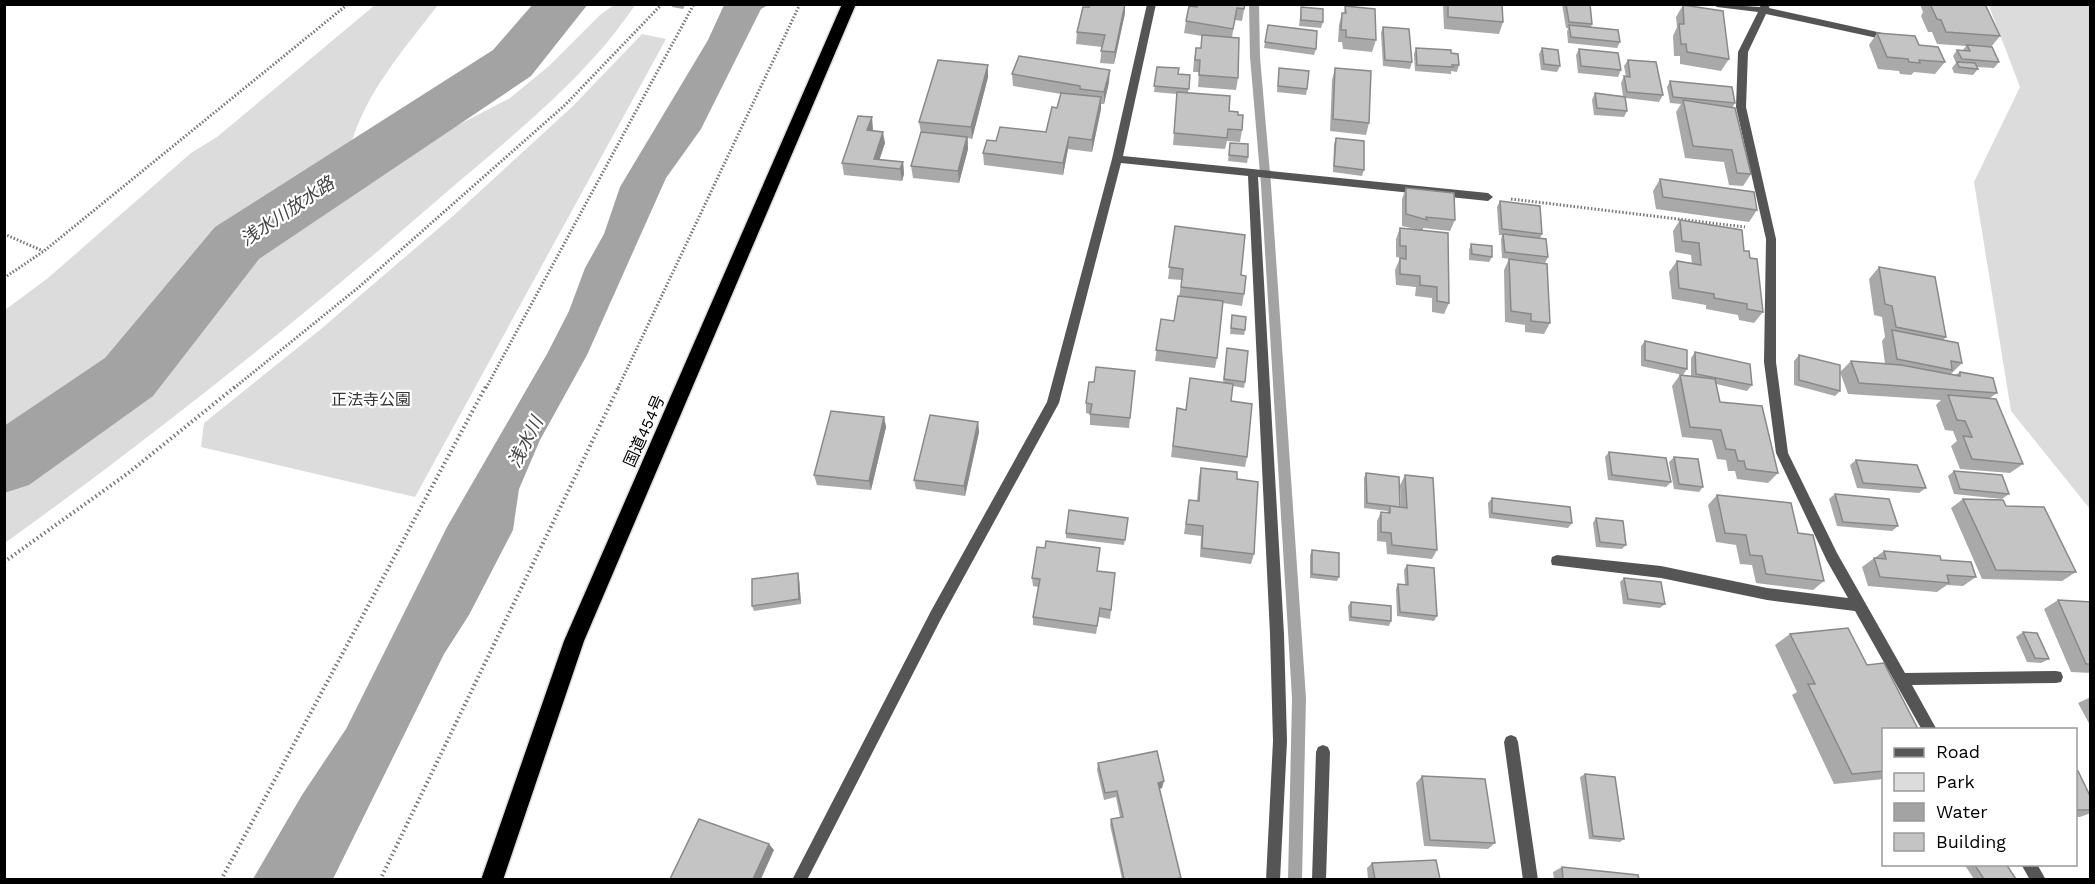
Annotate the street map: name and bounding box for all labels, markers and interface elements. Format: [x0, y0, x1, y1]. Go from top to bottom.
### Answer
water label: 浅水川放水路 [236, 171, 339, 250]
park label: 正法寺公園 [331, 390, 411, 409]
street label: 国道454号 [620, 392, 668, 470]
water label: 浅水川 [503, 411, 548, 471]
legend [1882, 728, 2077, 866]
text: Road [1936, 741, 1980, 762]
text: Park [1936, 771, 1975, 792]
text: Water [1936, 801, 1988, 822]
text: Building [1936, 831, 2006, 852]

